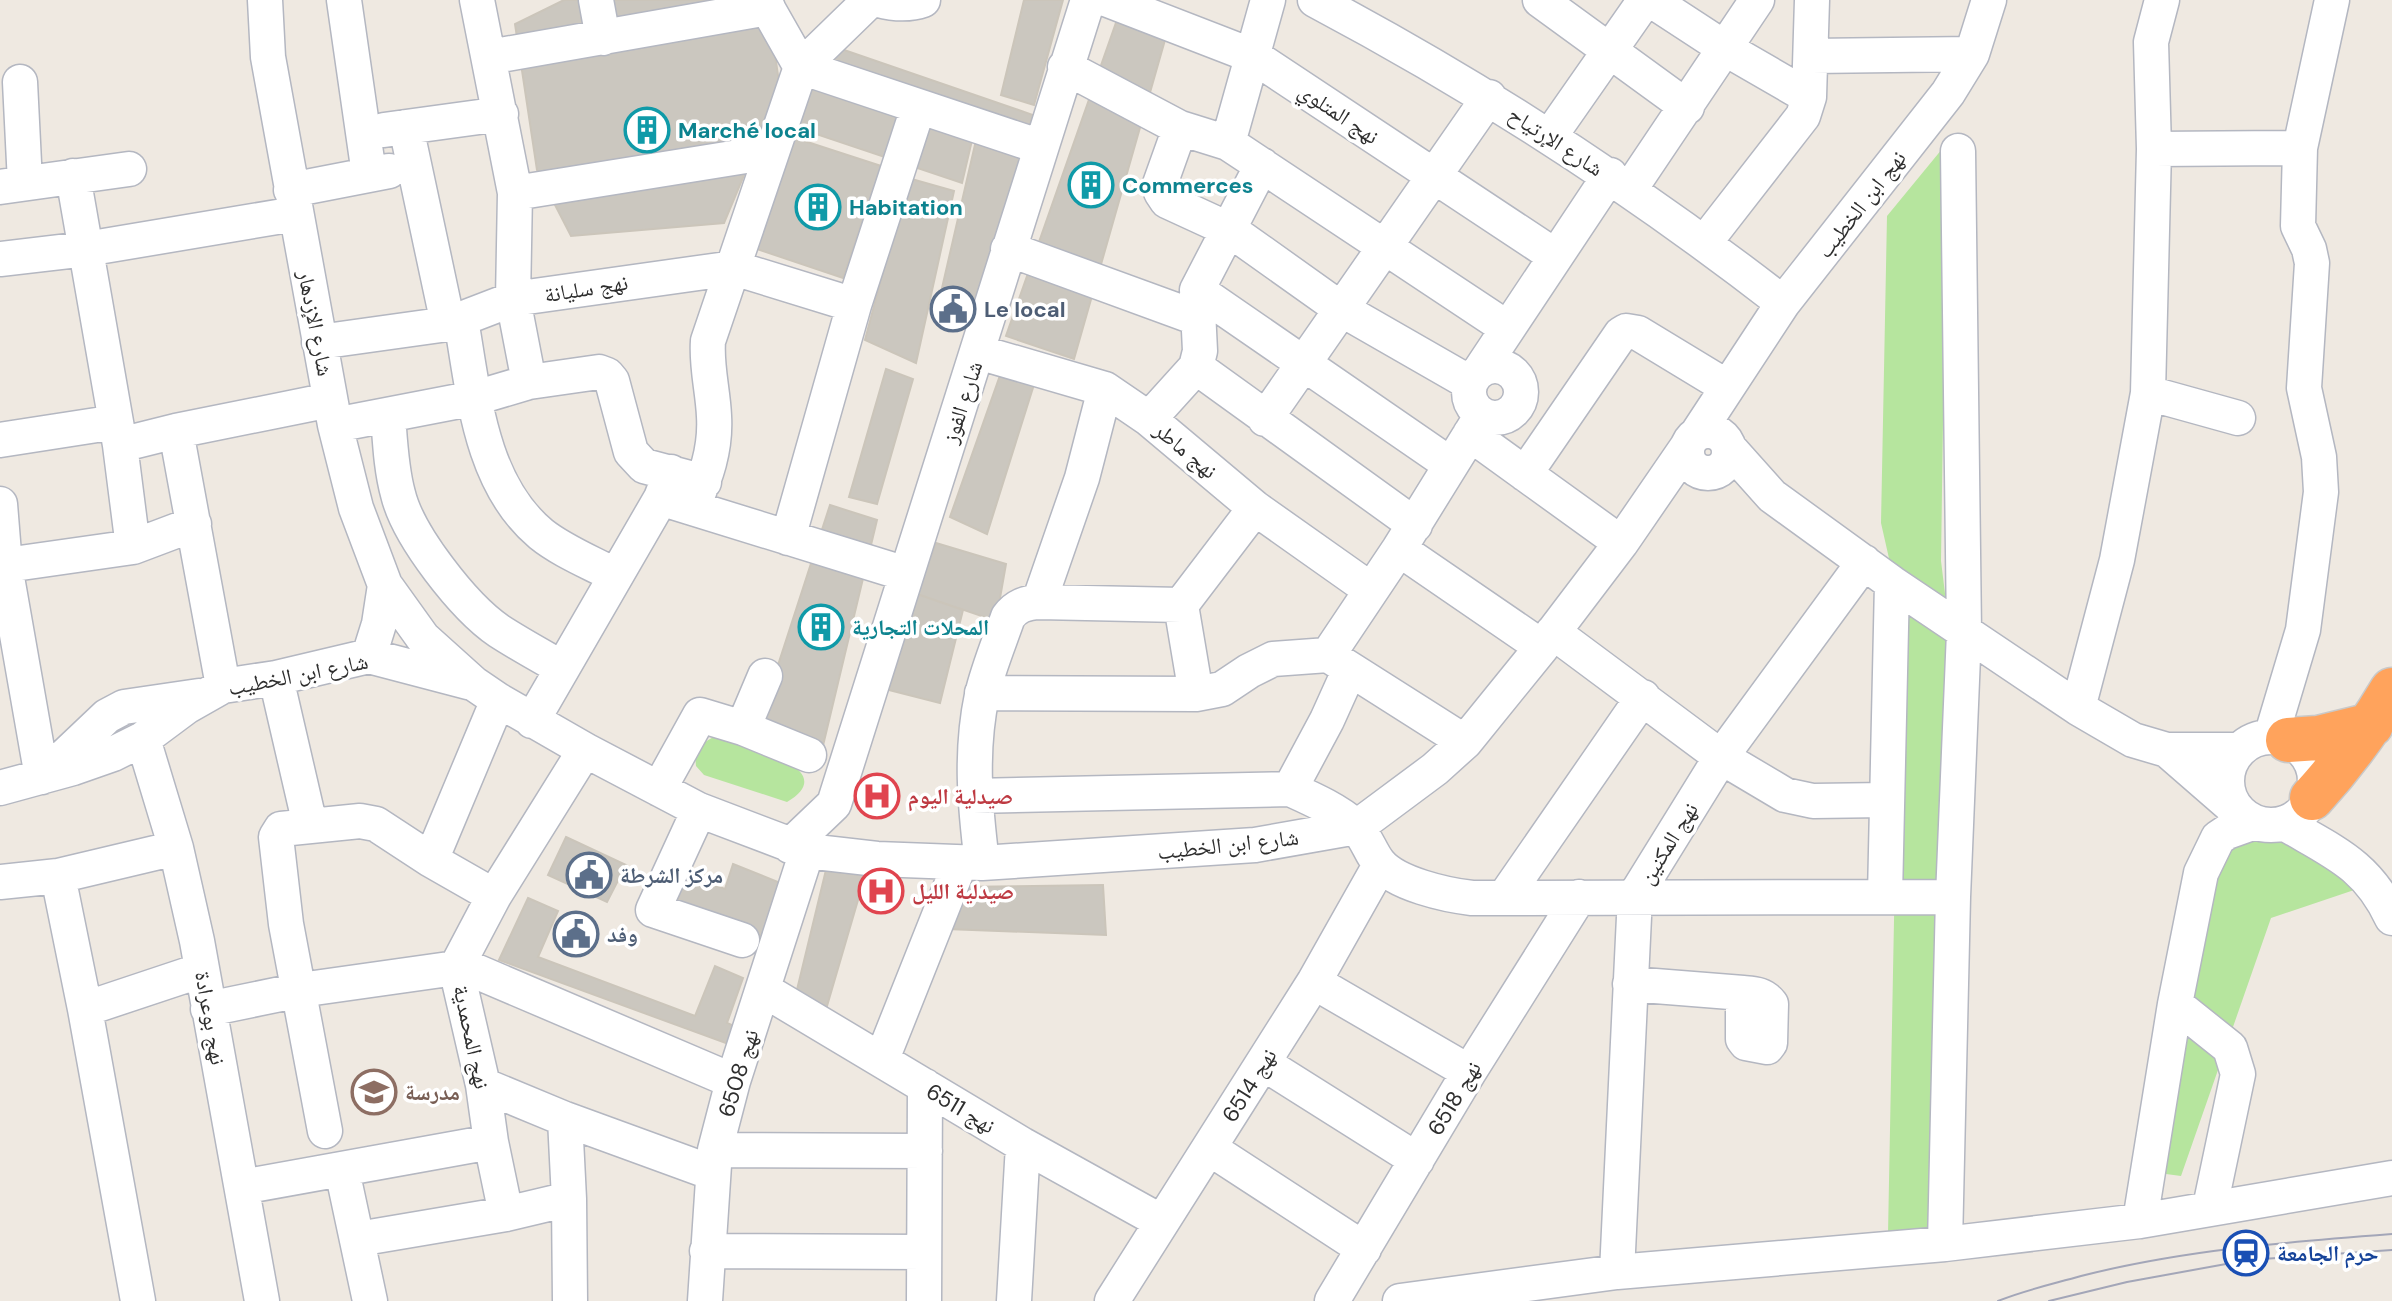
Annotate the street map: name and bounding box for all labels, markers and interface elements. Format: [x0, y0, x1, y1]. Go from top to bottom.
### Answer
street label: نهج المتلوي [1291, 76, 1385, 153]
street label: شارع الإرتياح [1503, 100, 1609, 183]
building icon: Marché local [623, 106, 671, 154]
place label: Marché local [678, 116, 816, 145]
street label: نهج ابن الخطيب [1810, 144, 1913, 264]
building icon: Commerces [1067, 161, 1115, 209]
place label: Commerces [1122, 171, 1253, 200]
building icon: Habitation [794, 183, 842, 231]
place label: Habitation [849, 193, 963, 222]
street label: شارع الإزدهار [291, 267, 340, 378]
street label: نهج سليانة [542, 268, 630, 309]
public building icon: Le local [929, 285, 977, 333]
place label: Le local [984, 295, 1066, 324]
street label: شارع الفوز [935, 357, 989, 448]
street label: نهج ماطر [1147, 415, 1223, 485]
building icon: المحلات التجارية [797, 603, 845, 651]
place label: المحلات التجارية [852, 613, 989, 642]
street label: شارع ابن الخطيب [226, 647, 371, 702]
hospital icon: صيدلية اليوم [853, 772, 901, 820]
place label: صيدلية اليوم [908, 782, 1013, 812]
street label: نهج المكنين [1632, 797, 1705, 890]
street label: شارع ابن الخطيب [1156, 823, 1300, 866]
public building icon: مركز الشرطة [565, 851, 613, 899]
place label: مركز الشرطة [620, 861, 723, 890]
hospital icon: صيدلية الليل [857, 867, 905, 915]
place label: صيدلية الليل [912, 877, 1014, 906]
public building icon: وفد [552, 910, 600, 958]
place label: وفد [607, 920, 638, 949]
street label: نهج بوعرادة [188, 969, 233, 1067]
street label: نهج المحمدية [446, 982, 497, 1092]
street label: نهج 6508 [711, 1026, 766, 1121]
street label: نهج 6514 [1215, 1043, 1283, 1128]
street label: نهج 6518 [1421, 1056, 1488, 1141]
school or university icon: مدرسة [350, 1068, 398, 1116]
street label: نهج 6511 [921, 1077, 1001, 1140]
place label: مدرسة [405, 1078, 460, 1107]
station icon: حرم الجامعة [2222, 1229, 2270, 1277]
place label: حرم الجامعة [2277, 1239, 2379, 1269]

